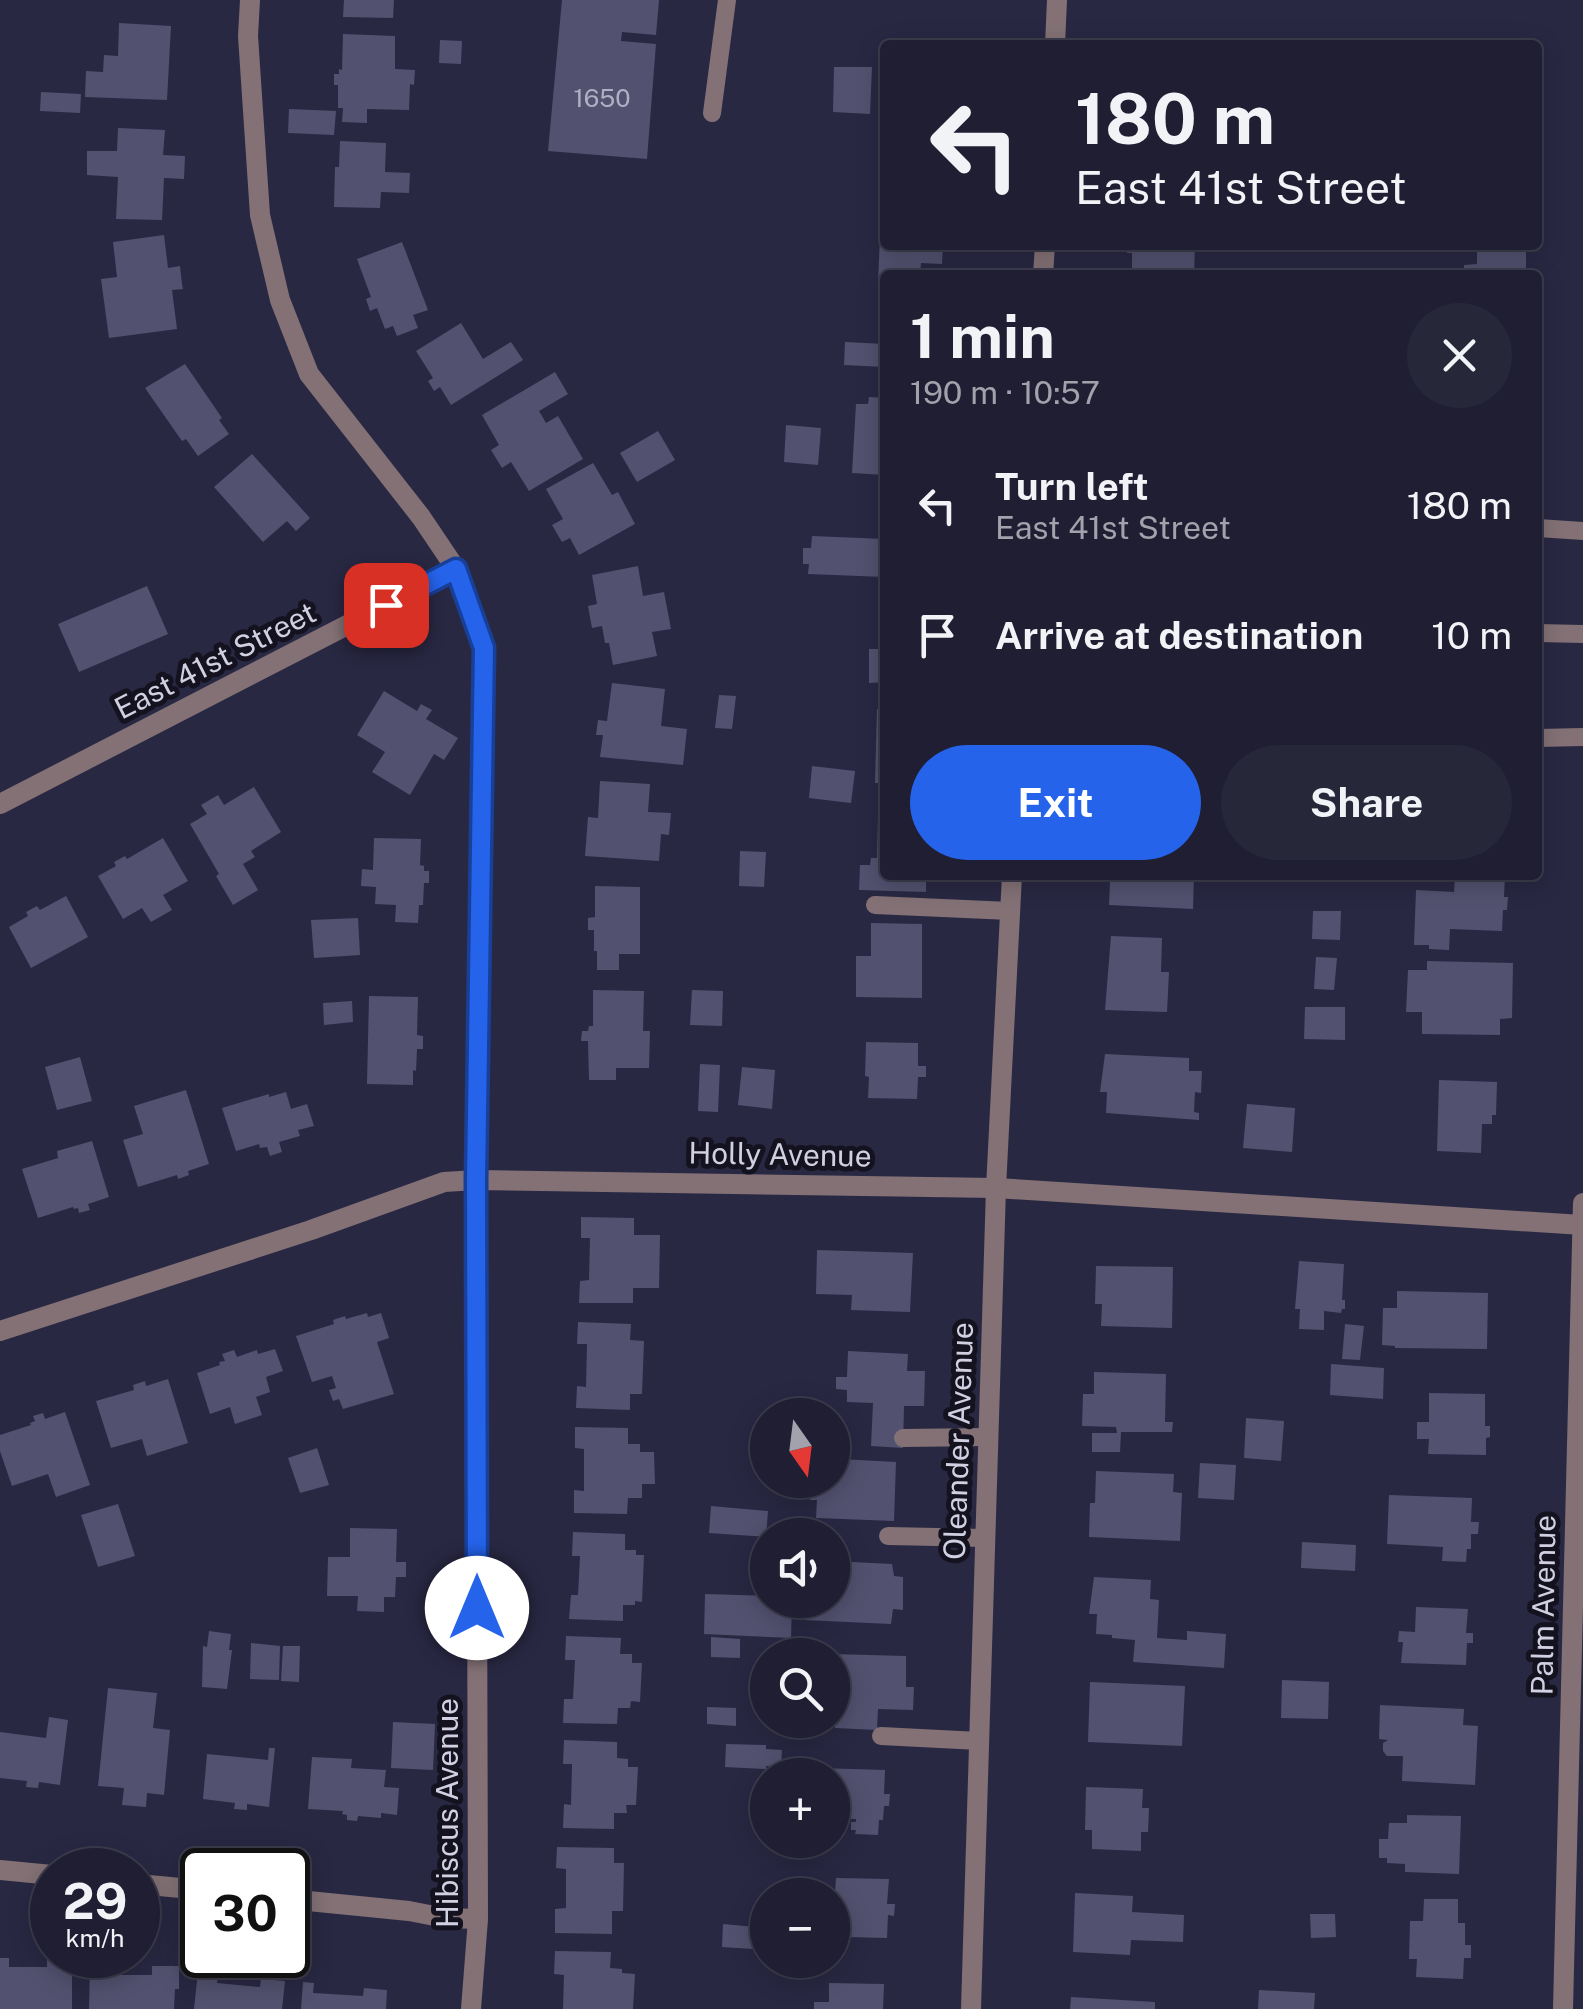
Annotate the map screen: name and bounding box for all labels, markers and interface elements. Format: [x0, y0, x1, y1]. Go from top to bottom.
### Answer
text: 180 m [1075, 77, 1275, 160]
icon: left [910, 80, 1040, 210]
house number: 1650 [573, 83, 631, 113]
text: East 41st Street [1075, 161, 1407, 214]
text: 1 min [910, 301, 1055, 372]
button: close [1407, 303, 1512, 408]
text: 190 m · 10:57 [910, 374, 1100, 411]
text: Turn left [995, 464, 1149, 509]
icon: left [910, 478, 965, 533]
text: 180 m [1407, 483, 1512, 528]
text: East 41st Street [995, 509, 1231, 546]
pin [344, 563, 429, 648]
icon: arrive [359, 578, 414, 633]
street label: East 41st Street [108, 594, 322, 726]
icon: arrive [910, 608, 965, 663]
text: Arrive at destination [995, 613, 1363, 658]
text: 10 m [1431, 613, 1512, 658]
button: Exit [910, 745, 1201, 860]
button: Share [1221, 745, 1512, 860]
street label: Holly Avenue [688, 1134, 872, 1174]
street label: Oleander Avenue [936, 1322, 980, 1560]
north arrow [750, 1398, 850, 1498]
map controls [750, 1398, 850, 1978]
street label: Palm Avenue [1523, 1514, 1563, 1696]
button: sound [750, 1518, 850, 1618]
position arrow [425, 1556, 529, 1660]
button: search [750, 1638, 850, 1738]
street label: Hibiscus Avenue [429, 1698, 465, 1928]
button: + [750, 1758, 850, 1858]
speed limit sign: 30 [180, 1848, 310, 1978]
text: 29 [63, 1871, 127, 1930]
button: − [750, 1878, 850, 1978]
text: km/h [66, 1923, 124, 1953]

